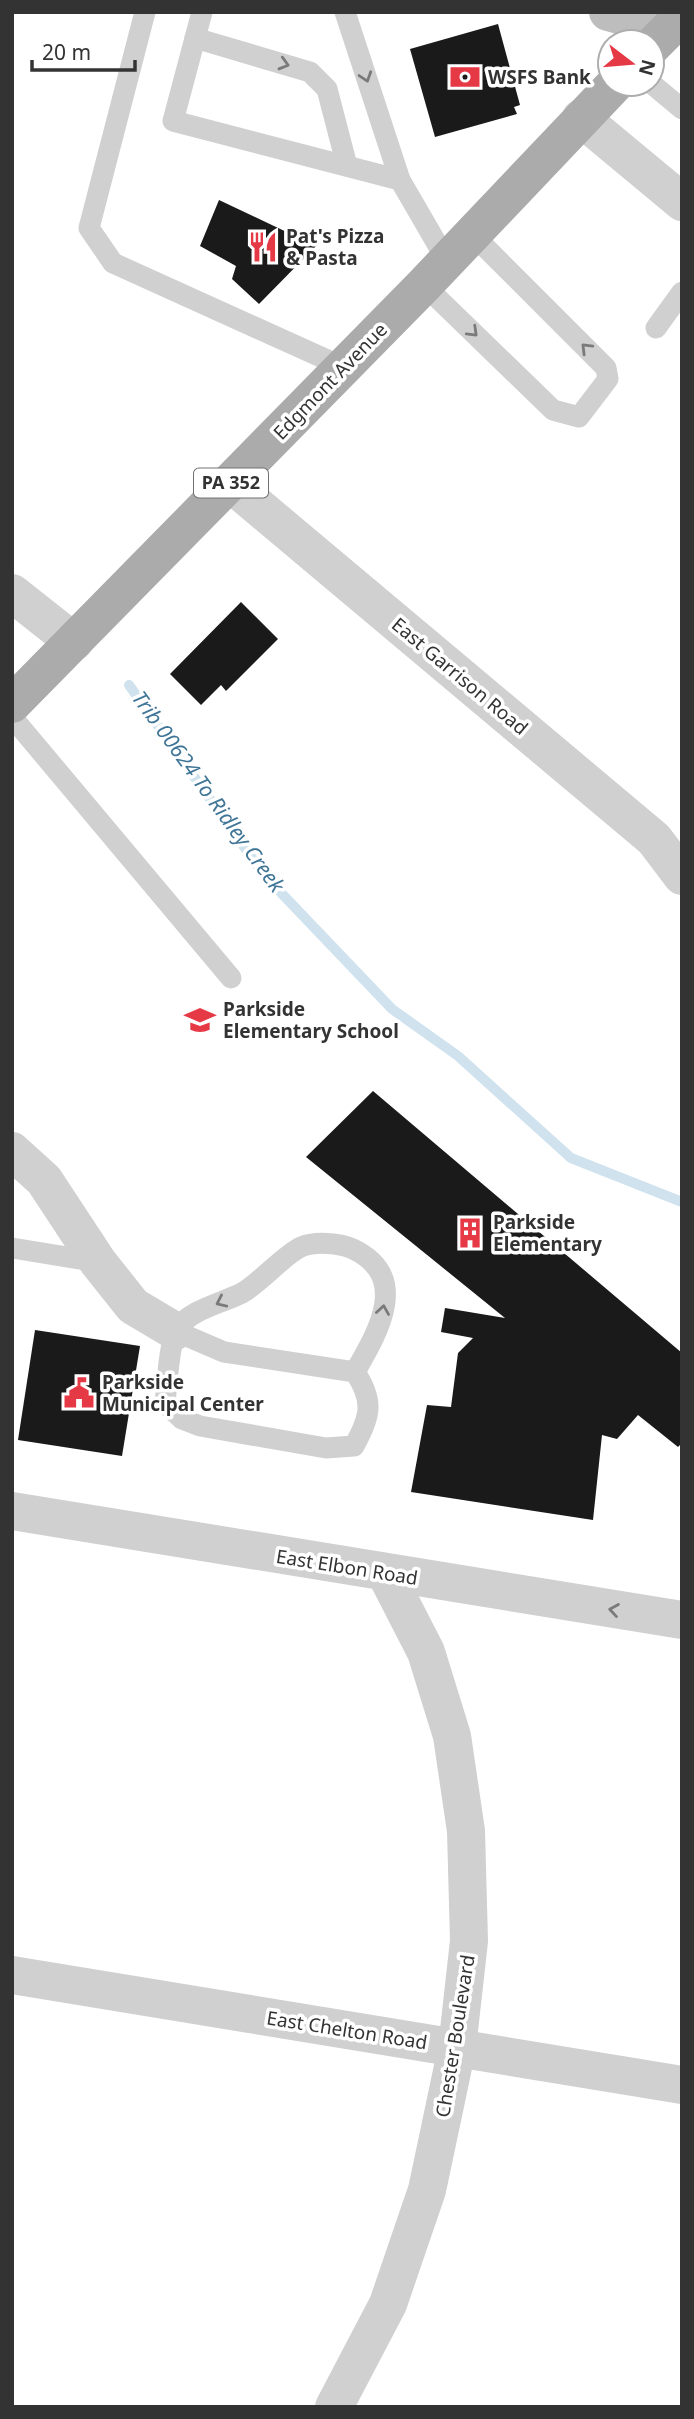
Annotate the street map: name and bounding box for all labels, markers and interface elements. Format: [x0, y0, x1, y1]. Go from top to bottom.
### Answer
scale bar [32, 28, 135, 72]
north arrow [596, 28, 666, 98]
text: 20 m [42, 38, 91, 66]
one-way arrow [278, 56, 290, 71]
text: N [633, 57, 662, 79]
bank icon: WSFS Bank [448, 60, 482, 94]
place label: WSFS Bank [488, 64, 591, 90]
one-way arrow [358, 70, 372, 83]
place label: Pat's Pizza & Pasta [286, 223, 384, 271]
restaurant icon: Pat's Pizza & Pasta [246, 230, 280, 264]
street label: Edgmont Avenue [267, 317, 393, 445]
one-way arrow [465, 324, 478, 337]
one-way arrow [581, 343, 594, 356]
road number: PA 352 [194, 468, 268, 498]
street label: East Garrison Road [386, 611, 534, 741]
water label: Trib 00624 To Ridley Creek [126, 685, 292, 899]
place label: Parkside Elementary School [223, 996, 399, 1044]
school or university icon: Parkside Elementary School [183, 1003, 217, 1037]
place label: Parkside Elementary [493, 1209, 602, 1257]
building icon: Parkside Elementary [453, 1216, 487, 1250]
one-way arrow [216, 1294, 228, 1308]
one-way arrow [375, 1304, 390, 1316]
place label: Parkside Municipal Center [102, 1369, 264, 1417]
public building icon: Parkside Municipal Center [62, 1376, 96, 1410]
street label: East Elbon Road [274, 1543, 420, 1591]
one-way arrow [608, 1603, 620, 1618]
street label: Chester Boulevard [429, 1953, 481, 2119]
street label: East Chelton Road [265, 2004, 429, 2056]

